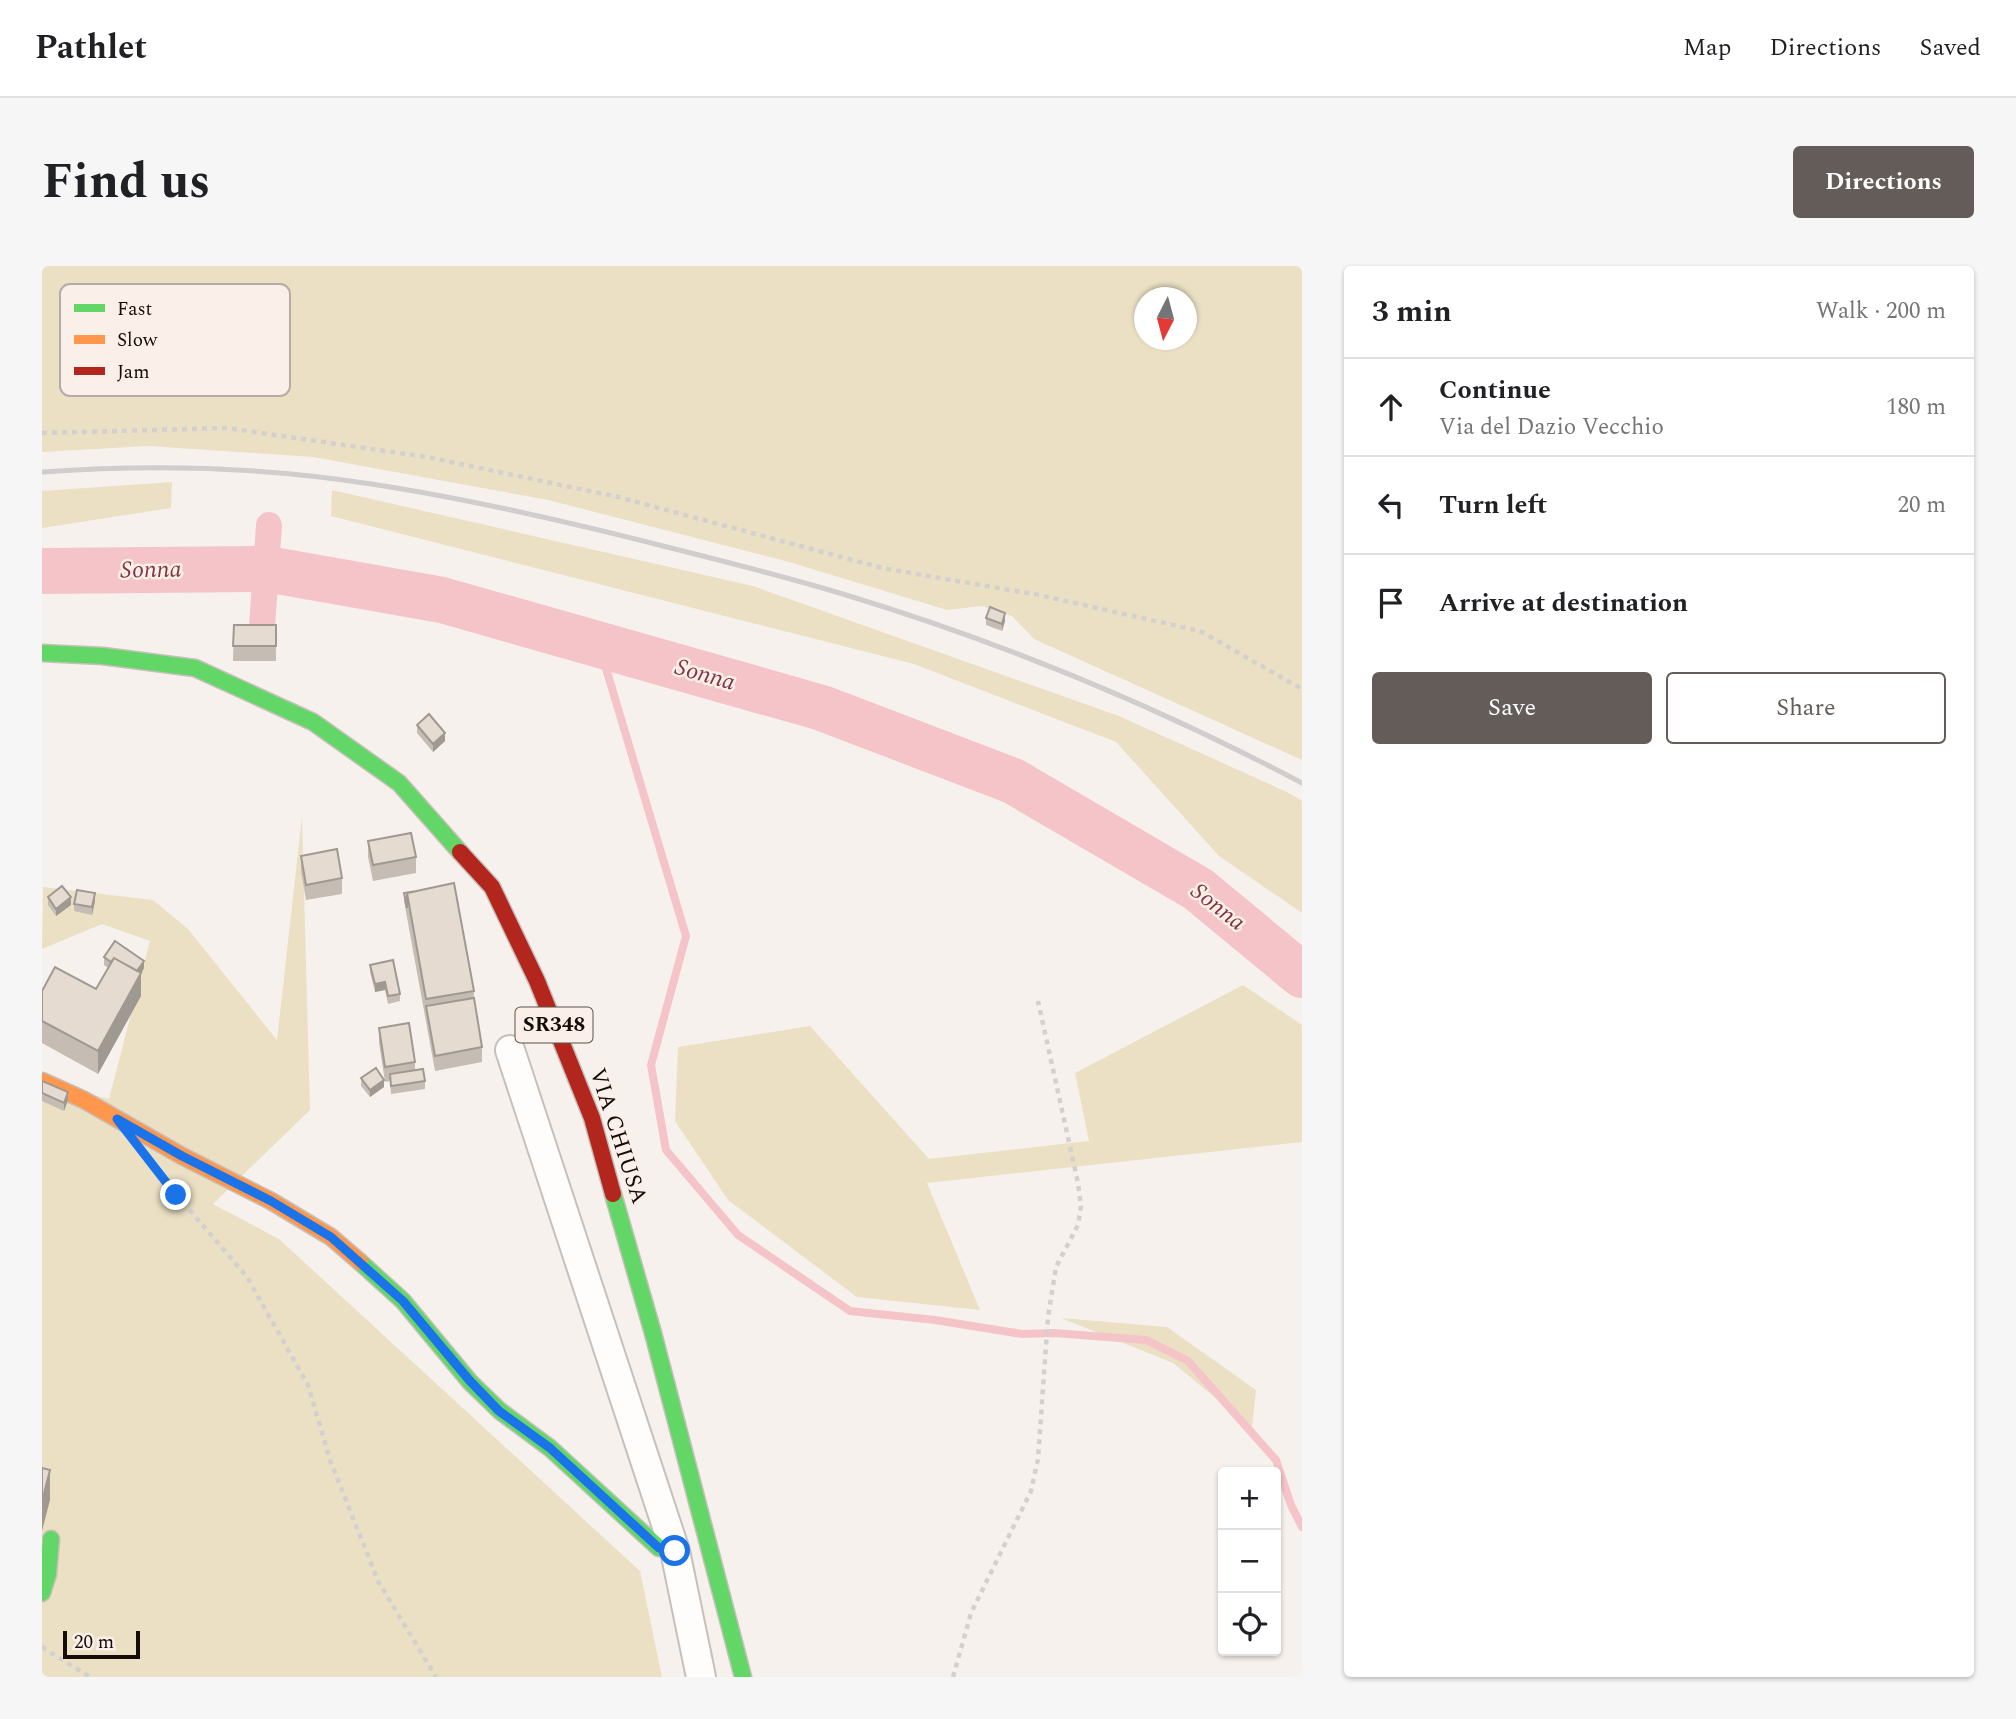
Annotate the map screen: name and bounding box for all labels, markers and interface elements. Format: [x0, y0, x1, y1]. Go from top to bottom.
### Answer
text: Pathlet [35, 23, 147, 73]
text: Map [1683, 30, 1731, 66]
text: Directions [1769, 30, 1881, 66]
text: Saved [1919, 30, 1981, 66]
text: Find us [42, 145, 210, 220]
button: Directions [1793, 146, 1974, 218]
legend [60, 284, 290, 396]
north arrow [1134, 287, 1197, 350]
text: 3 min [1372, 289, 1452, 335]
text: Walk · 200 m [1816, 294, 1946, 329]
text: Fast [117, 295, 153, 324]
text: Slow [117, 326, 158, 355]
text: Jam [117, 358, 149, 387]
text: Continue [1439, 370, 1551, 410]
icon: ahead [1372, 388, 1410, 426]
text: 180 m [1886, 390, 1946, 425]
text: Via del Dazio Vecchio [1439, 410, 1664, 445]
text: Turn left [1439, 485, 1547, 525]
icon: left [1372, 486, 1410, 524]
text: 20 m [1897, 488, 1946, 523]
water label: Sonna [120, 551, 182, 589]
text: Arrive at destination [1439, 583, 1688, 623]
icon: arrive [1372, 584, 1410, 622]
water label: Sonna [671, 649, 739, 701]
button: Save [1372, 672, 1652, 744]
button: Share [1666, 672, 1946, 744]
water label: Sonna [1183, 874, 1253, 940]
road number: SR348 [516, 1008, 592, 1042]
street label: VIA CHIUSA [580, 1063, 656, 1209]
route end [160, 1179, 191, 1210]
map controls [1218, 1467, 1281, 1656]
button: + [1218, 1467, 1281, 1530]
button: − [1218, 1530, 1281, 1593]
route start [659, 1535, 690, 1566]
button: locate [1218, 1593, 1281, 1656]
scale bar [63, 1628, 140, 1660]
text: 20 m [74, 1628, 114, 1657]

